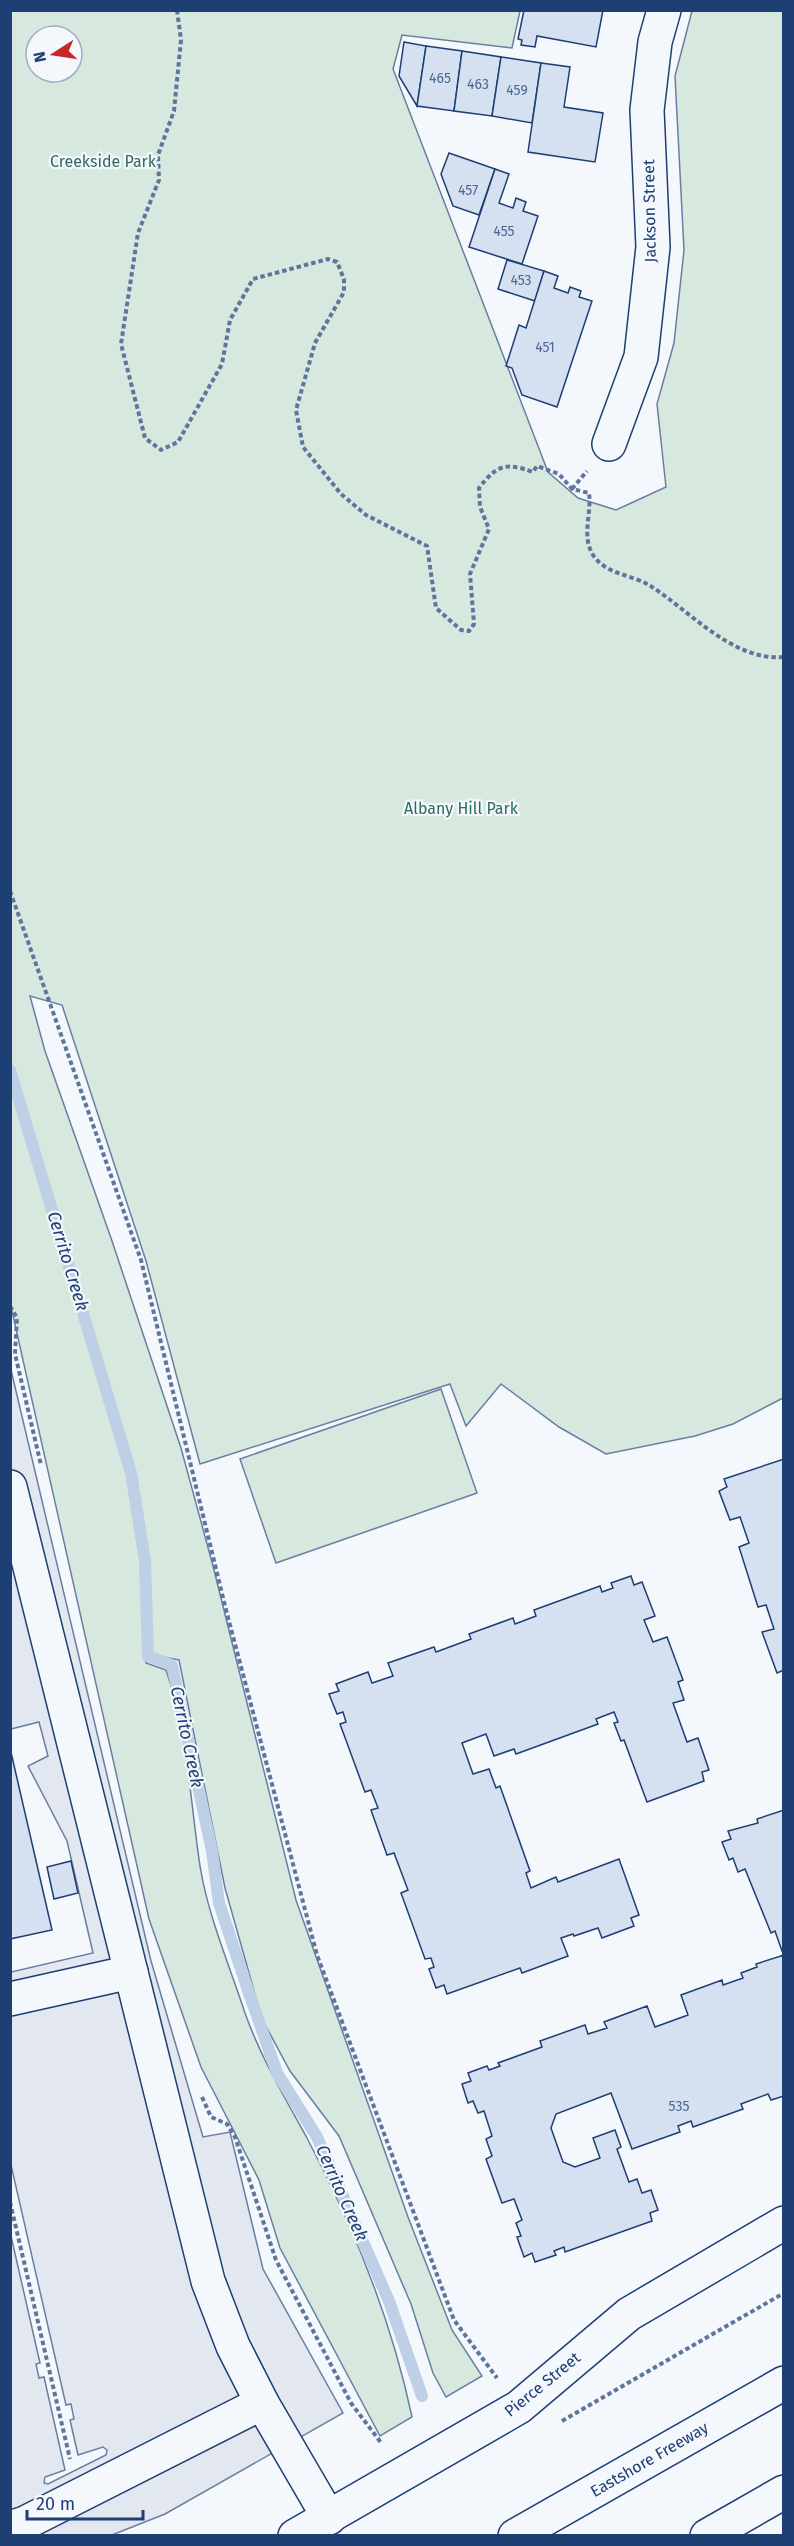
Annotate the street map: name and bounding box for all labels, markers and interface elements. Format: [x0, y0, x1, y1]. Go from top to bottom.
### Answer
north arrow [24, 24, 84, 84]
text: N [29, 50, 50, 64]
house number: 465 [429, 70, 451, 87]
house number: 463 [467, 76, 489, 93]
house number: 459 [506, 82, 528, 99]
park label: Creekside Park [50, 152, 157, 171]
street label: Jackson Street [639, 159, 660, 263]
house number: 457 [458, 182, 478, 199]
house number: 455 [493, 223, 515, 240]
house number: 453 [510, 272, 532, 289]
house number: 451 [535, 339, 555, 356]
park label: Albany Hill Park [404, 799, 519, 818]
water label: Cerrito Creek [42, 1208, 94, 1314]
water label: Cerrito Creek [166, 1684, 209, 1790]
house number: 535 [669, 2098, 689, 2115]
water label: Cerrito Creek [311, 2141, 373, 2245]
street label: Pierce Street [501, 2348, 584, 2421]
street label: Eastshore Freeway [587, 2418, 712, 2501]
scale bar [27, 2483, 142, 2521]
text: 20 m [36, 2493, 75, 2515]

